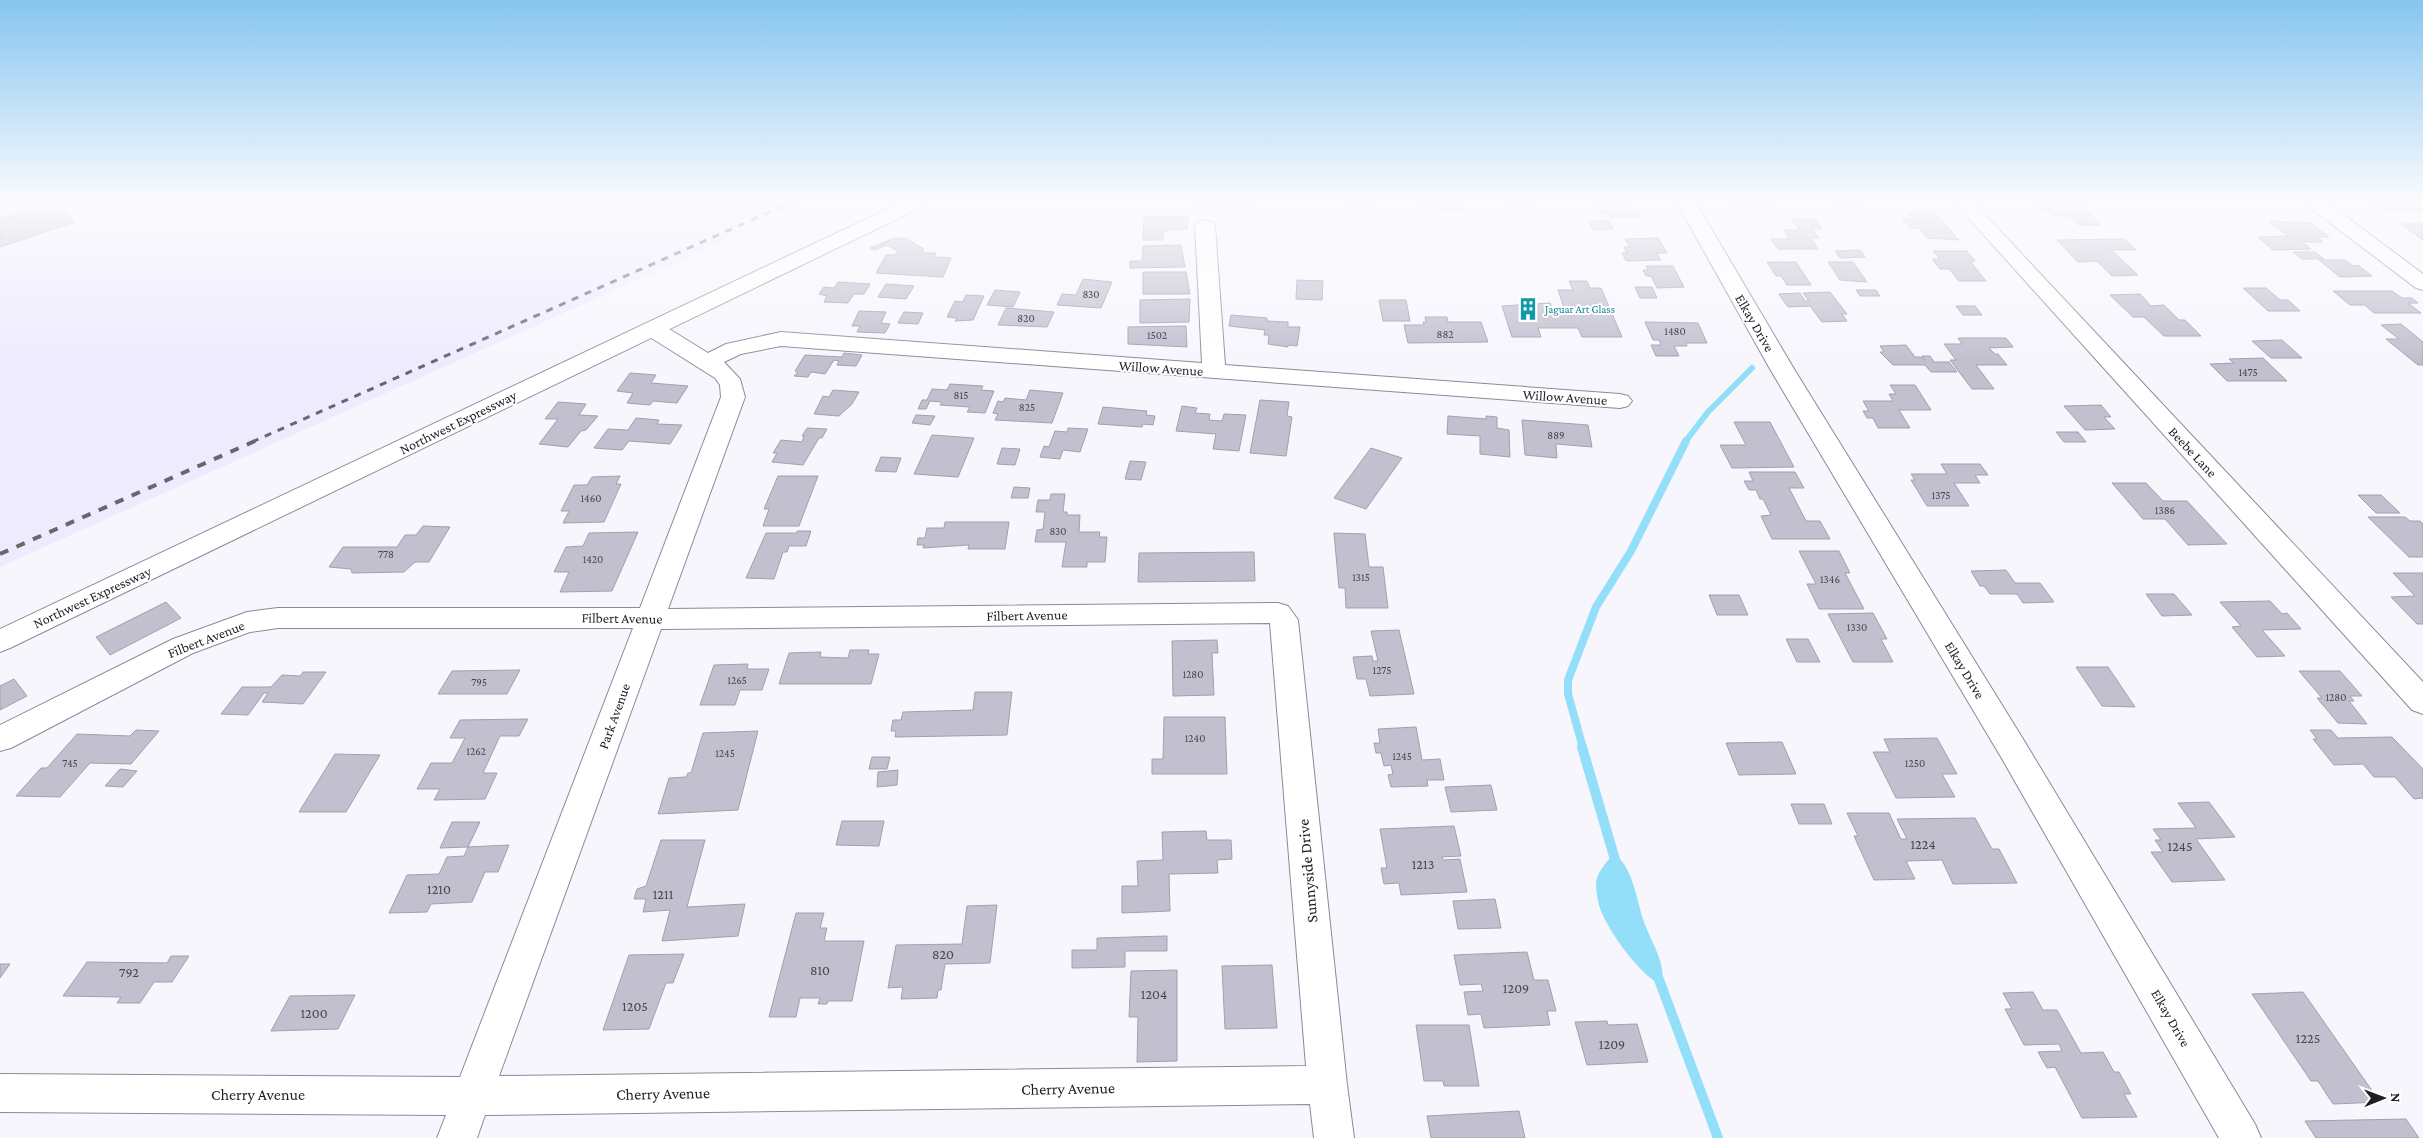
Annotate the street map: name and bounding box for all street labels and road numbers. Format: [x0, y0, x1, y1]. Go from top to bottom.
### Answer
street label: Elkay Drive [1732, 291, 1778, 355]
street label: Willow Avenue [1118, 357, 1204, 379]
street label: Northwest Expressway [397, 386, 520, 457]
street label: Willow Avenue [1522, 386, 1608, 408]
street label: Beebe Lane [2166, 424, 2220, 480]
street label: Northwest Expressway [30, 562, 154, 631]
street label: Filbert Avenue [986, 606, 1068, 624]
street label: Filbert Avenue [581, 609, 663, 627]
street label: Filbert Avenue [165, 617, 247, 661]
street label: Elkay Drive [1942, 639, 1988, 701]
street label: Park Avenue [595, 681, 633, 751]
street label: Sunnyside Drive [1294, 818, 1321, 924]
street label: Elkay Drive [2148, 986, 2194, 1050]
street label: Cherry Avenue [1021, 1079, 1115, 1099]
street label: Cherry Avenue [616, 1084, 710, 1104]
street label: Cherry Avenue [211, 1086, 305, 1104]

